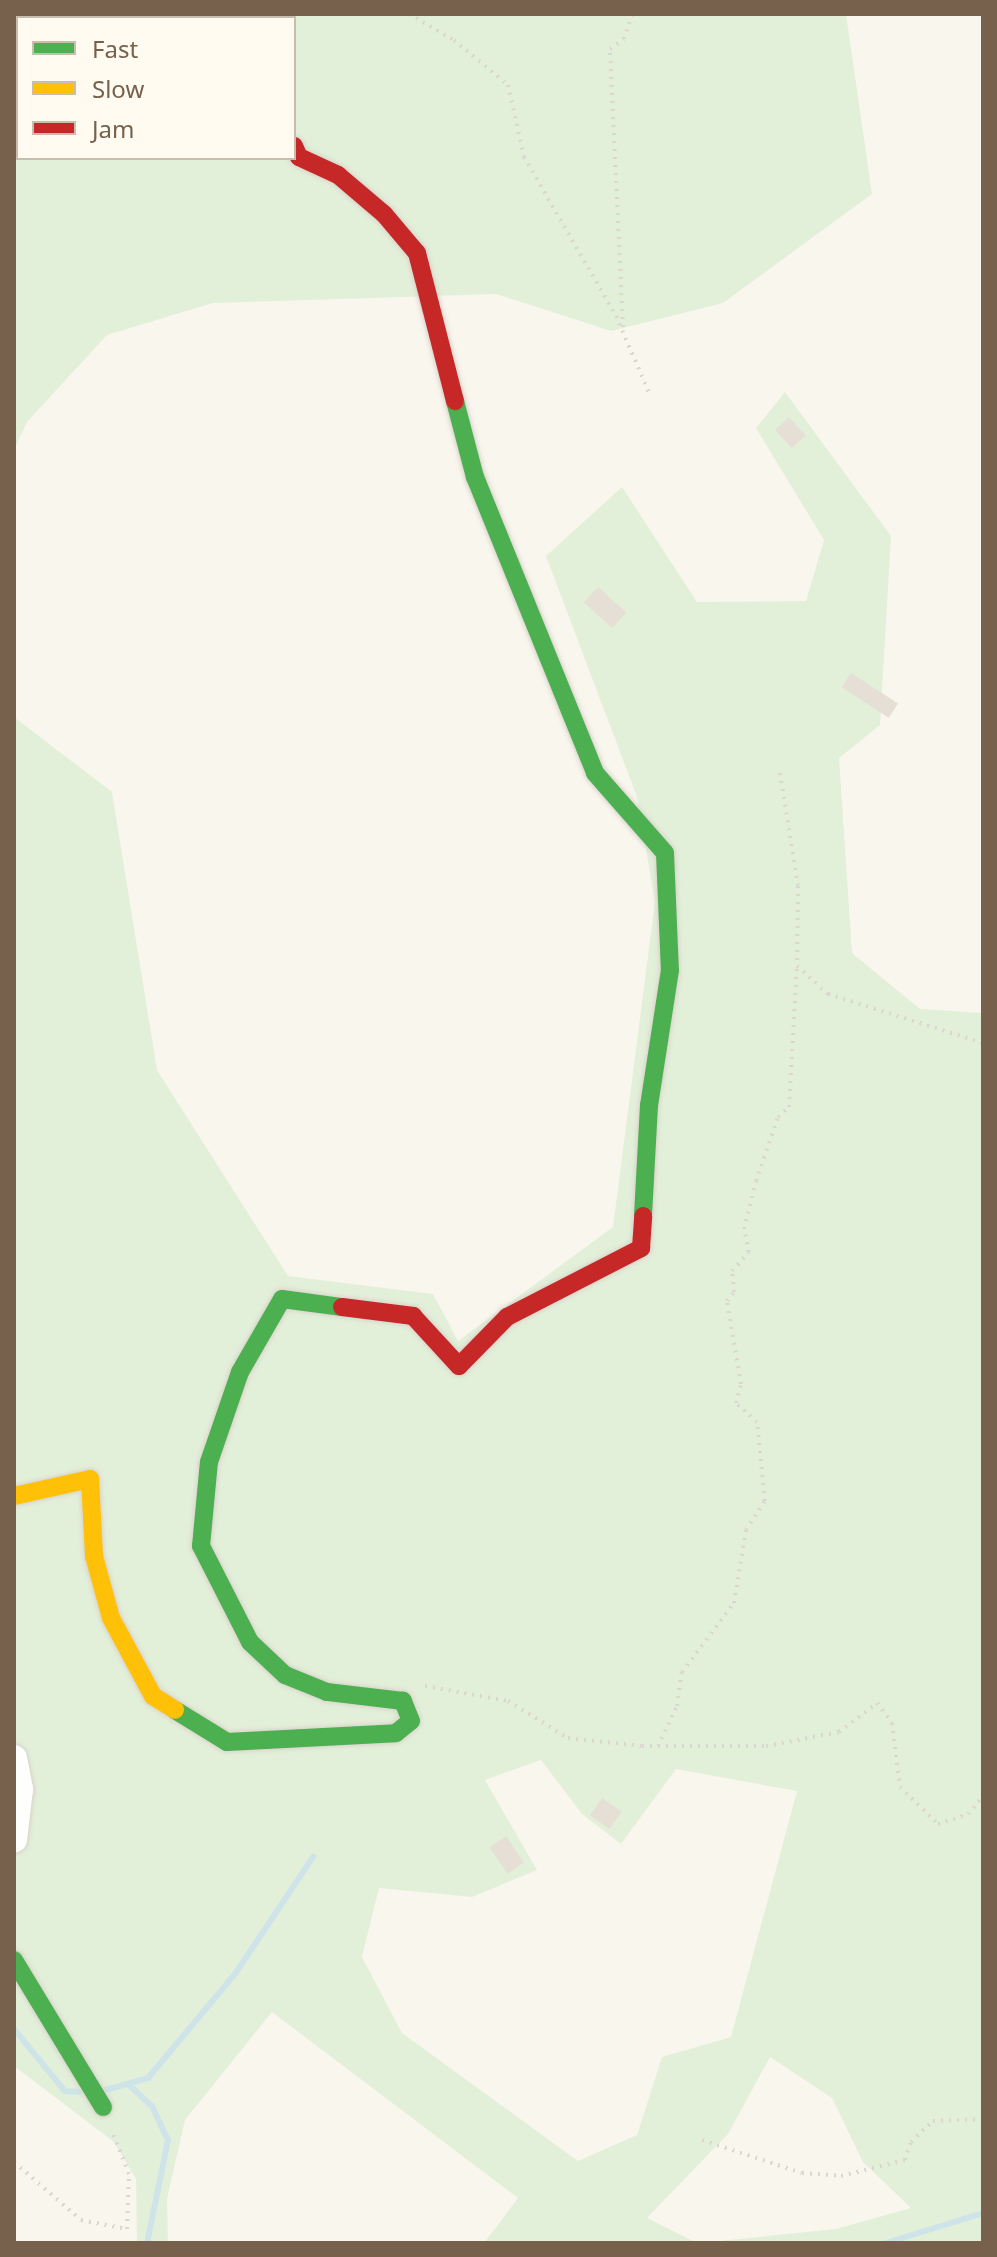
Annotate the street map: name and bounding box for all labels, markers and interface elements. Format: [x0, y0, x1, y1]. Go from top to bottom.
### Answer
legend [16, 16, 296, 160]
text: Fast [92, 32, 138, 65]
text: Slow [92, 72, 144, 105]
text: Jam [92, 112, 134, 145]

